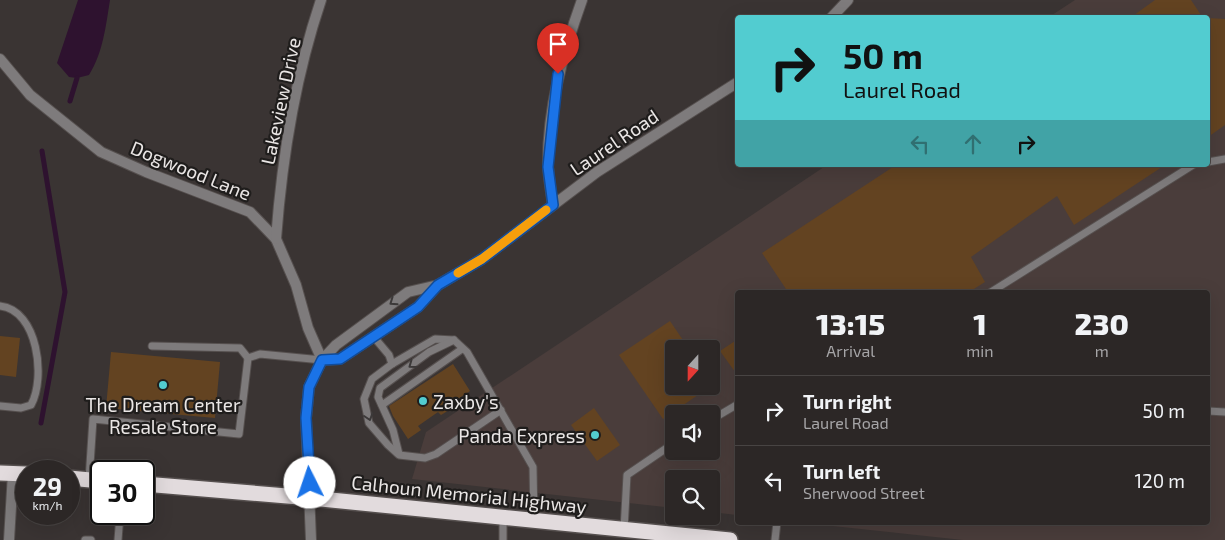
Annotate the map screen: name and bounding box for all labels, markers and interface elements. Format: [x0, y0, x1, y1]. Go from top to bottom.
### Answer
pin [537, 23, 579, 74]
icon: arrive [544, 30, 572, 58]
text: 50 m [843, 34, 923, 76]
street label: Lakeview Drive [255, 35, 305, 167]
icon: right [760, 35, 825, 100]
text: Laurel Road [843, 76, 961, 102]
street label: Laurel Road [565, 104, 663, 180]
icon: left [906, 130, 934, 158]
icon: ahead [959, 130, 987, 158]
icon: right [1012, 130, 1040, 158]
street label: Dogwood Lane [127, 135, 255, 205]
one-way arrow [389, 296, 399, 305]
text: 13:15 [816, 305, 885, 341]
text: 1 [973, 305, 987, 341]
text: 230 [1075, 305, 1129, 341]
north arrow [665, 340, 720, 395]
map controls [665, 340, 720, 525]
text: Arrival [826, 341, 875, 360]
text: min [966, 341, 994, 360]
text: m [1095, 341, 1109, 360]
one-way arrow [408, 359, 418, 368]
marker: The Dream Center Resale Store [157, 379, 169, 391]
place label: Zaxby's [433, 390, 499, 413]
text: Turn right [803, 390, 891, 413]
place label: The Dream Center Resale Store [85, 393, 241, 438]
marker: Zaxby's [417, 395, 429, 407]
icon: right [760, 397, 788, 425]
text: 50 m [1142, 399, 1185, 422]
button: sound [665, 405, 720, 460]
one-way arrow [363, 413, 373, 421]
text: Laurel Road [803, 413, 889, 432]
place label: Panda Express [458, 424, 585, 447]
marker: Panda Express [589, 429, 601, 441]
position arrow [283, 456, 335, 508]
speed limit sign: 30 [90, 460, 155, 525]
text: Turn left [803, 460, 880, 483]
icon: left [760, 467, 788, 495]
text: 120 m [1134, 469, 1185, 492]
street label: Calhoun Memorial Highway [350, 470, 588, 518]
button: search [665, 470, 720, 525]
text: 29 [33, 471, 62, 501]
text: Sherwood Street [803, 483, 925, 502]
text: km/h [33, 498, 62, 512]

